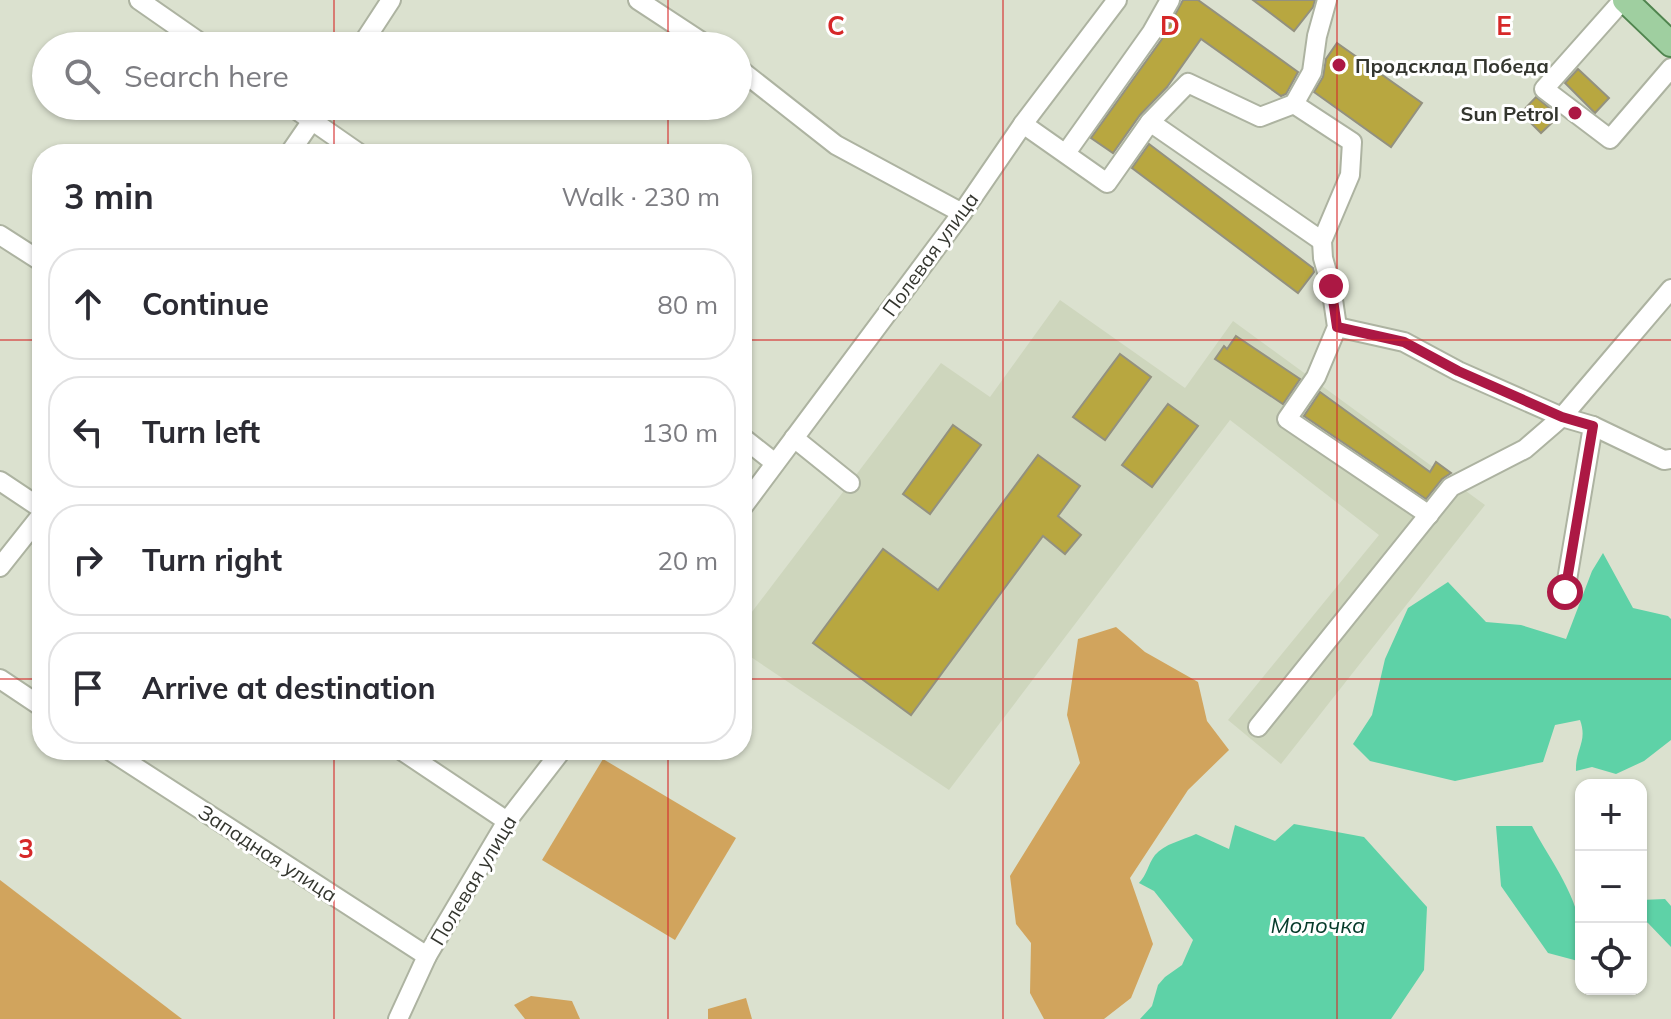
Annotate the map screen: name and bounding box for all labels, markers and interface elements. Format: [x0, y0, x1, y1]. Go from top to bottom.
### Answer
text: C [827, 9, 845, 42]
text: D [1160, 9, 1180, 42]
text: E [1496, 9, 1512, 42]
search box [32, 32, 752, 120]
place label: Продсклад Победа [1355, 53, 1549, 78]
icon: search [60, 54, 104, 98]
marker: Продсклад Победа [1330, 56, 1348, 74]
text: Search here [124, 57, 289, 95]
place label: Sun Petrol [1461, 101, 1559, 126]
marker: Sun Petrol [1566, 104, 1584, 122]
text: 3 min [64, 175, 154, 218]
text: Walk · 230 m [561, 180, 720, 213]
street label: Полевая улица [877, 187, 983, 321]
route end [1313, 268, 1349, 304]
icon: ahead [66, 282, 110, 326]
text: Continue [142, 285, 269, 323]
text: 80 m [657, 288, 718, 321]
icon: left [66, 410, 110, 454]
text: Turn left [142, 413, 260, 451]
text: 130 m [642, 416, 718, 449]
icon: right [66, 538, 110, 582]
text: Turn right [142, 541, 282, 579]
text: 20 m [657, 544, 718, 577]
route start [1547, 574, 1583, 610]
icon: arrive [66, 666, 110, 710]
text: Arrive at destination [142, 669, 436, 707]
map controls [1575, 779, 1647, 995]
button: + [1575, 779, 1647, 851]
street label: Западная улица [194, 799, 342, 907]
street label: Полевая улица [424, 810, 522, 950]
text: 3 [18, 832, 34, 865]
button: − [1575, 851, 1647, 923]
water label: Молочка [1271, 911, 1365, 939]
button: locate [1575, 923, 1647, 995]

